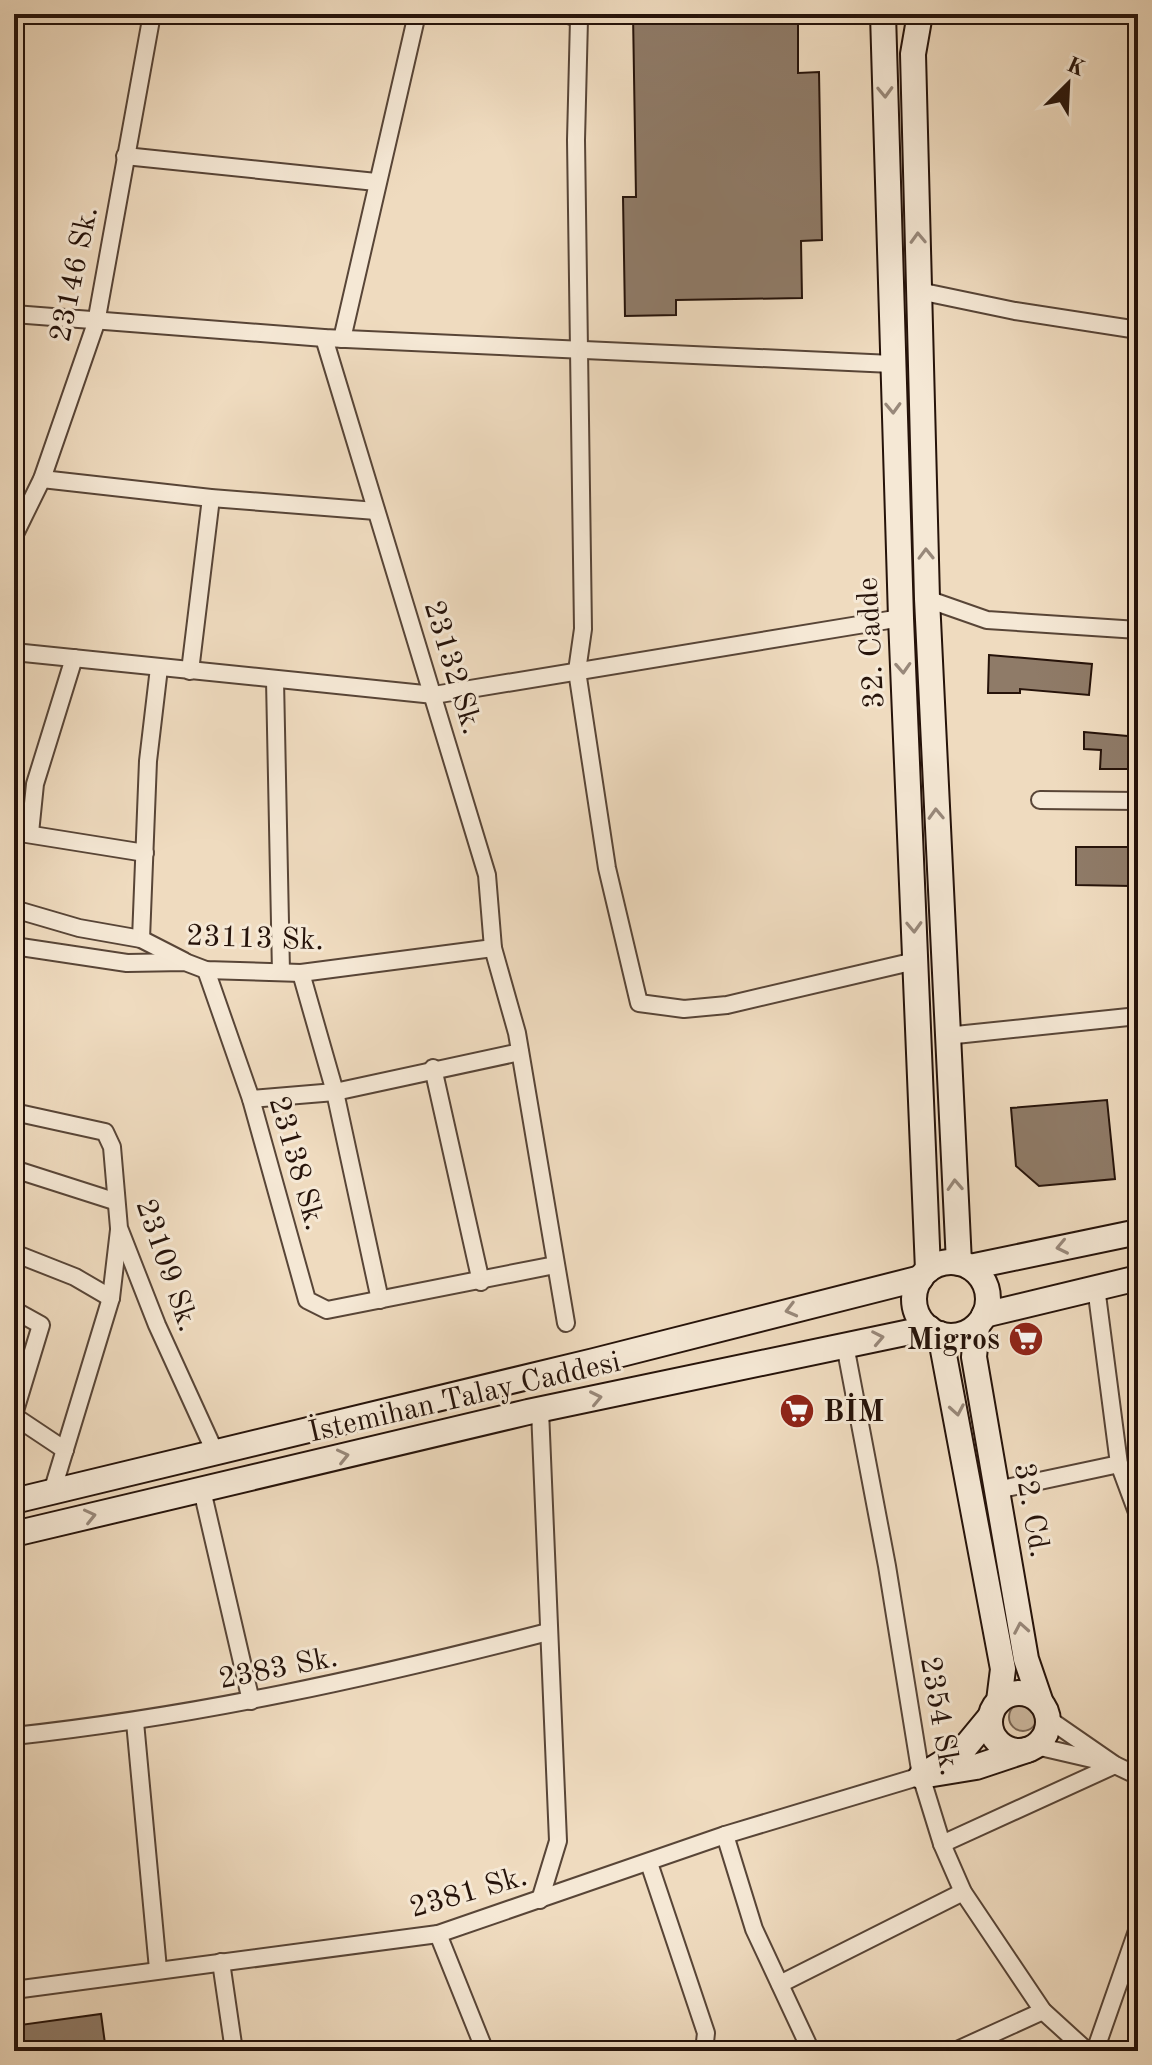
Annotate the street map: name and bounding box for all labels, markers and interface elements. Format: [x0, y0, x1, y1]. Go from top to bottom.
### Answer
north arrow [1028, 44, 1108, 124]
text: K [1063, 54, 1088, 81]
one-way arrow [877, 86, 894, 99]
street label: 23146 Sk. [46, 204, 104, 345]
one-way arrow [909, 231, 926, 244]
one-way arrow [885, 402, 902, 415]
one-way arrow [917, 547, 935, 560]
street label: 32. Cadde [854, 576, 890, 709]
street label: 23132 Sk. [418, 597, 487, 738]
one-way arrow [895, 662, 912, 675]
one-way arrow [928, 807, 945, 820]
one-way arrow [905, 921, 922, 934]
street label: 23113 Sk. [185, 922, 324, 956]
street label: 23138 Sk. [263, 1093, 330, 1234]
one-way arrow [947, 1178, 964, 1191]
street label: 23109 Sk. [129, 1196, 203, 1336]
one-way arrow [1055, 1238, 1068, 1255]
one-way arrow [785, 1301, 799, 1318]
supermarket icon: Migros [1007, 1320, 1045, 1358]
place label: Migros [907, 1326, 1000, 1356]
one-way arrow [871, 1331, 885, 1348]
street label: İstemihan Talay Caddesi [305, 1344, 623, 1448]
one-way arrow [589, 1390, 603, 1407]
supermarket icon: BİM [778, 1392, 816, 1430]
place label: BİM [823, 1392, 884, 1428]
one-way arrow [947, 1403, 964, 1417]
one-way arrow [336, 1449, 349, 1466]
street label: 32. Cd. [1008, 1461, 1054, 1560]
one-way arrow [83, 1509, 96, 1526]
one-way arrow [1013, 1622, 1030, 1635]
street label: 2383 Sk. [216, 1643, 340, 1695]
street label: 2354 Sk. [914, 1654, 964, 1778]
street label: 2381 Sk. [406, 1862, 531, 1924]

